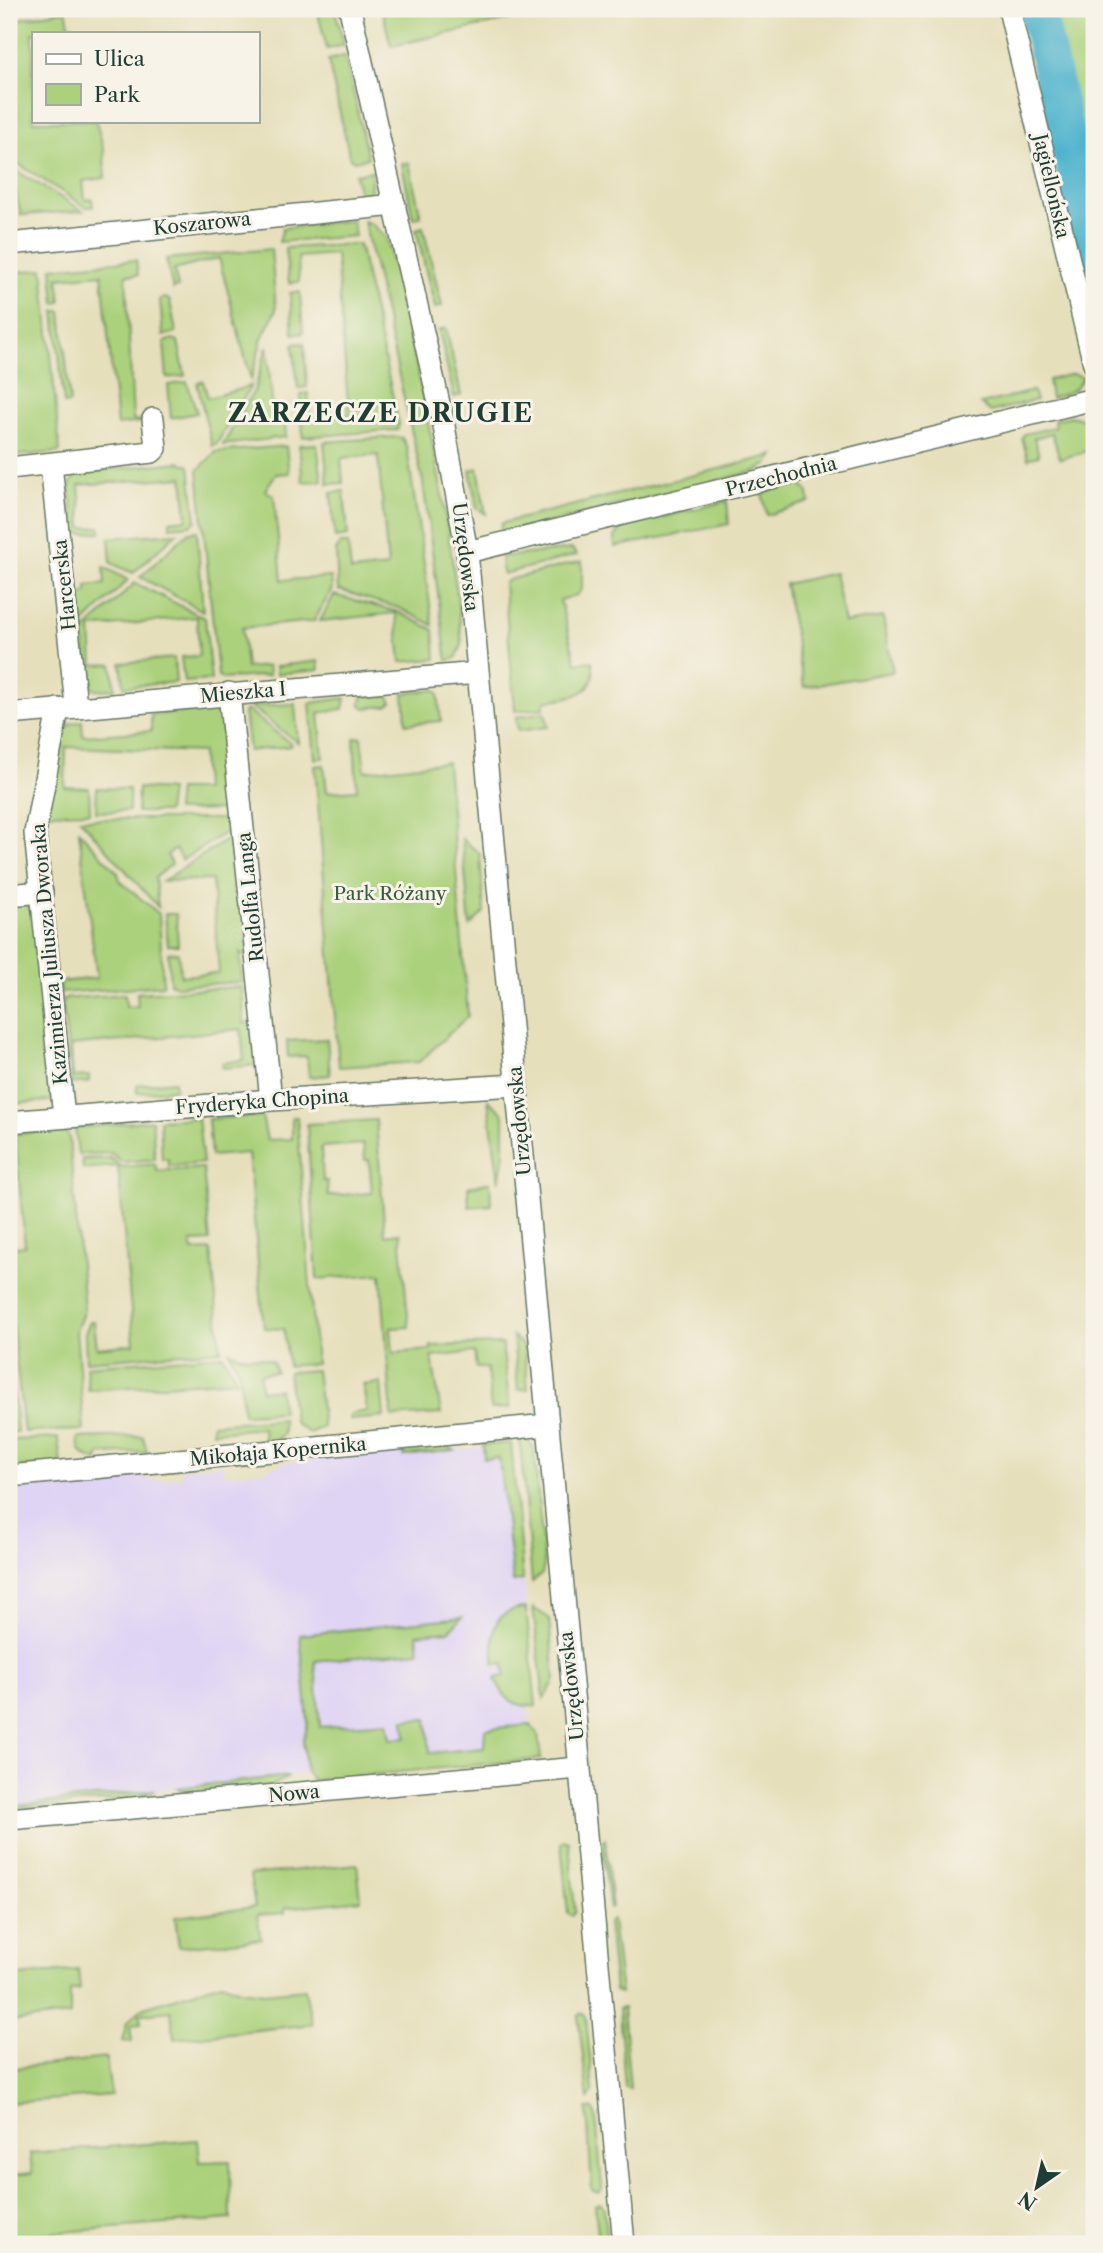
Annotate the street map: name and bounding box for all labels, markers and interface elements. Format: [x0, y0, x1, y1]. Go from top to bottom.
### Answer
legend [32, 32, 259, 122]
text: Ulica [94, 46, 146, 71]
text: Park [94, 82, 140, 107]
street label: Jagiellońska [1028, 129, 1075, 241]
street label: Koszarowa [152, 207, 252, 240]
district label: ZARZECZE DRUGIE [228, 397, 534, 429]
street label: Przechodnia [723, 452, 839, 501]
street label: Urzędowska [447, 501, 484, 613]
street label: Harcerska [48, 538, 81, 632]
street label: Mieszka I [199, 677, 287, 708]
street label: Kazimierza Juliusza Dworaka [27, 822, 72, 1086]
street label: Rudolfa Langa [232, 831, 269, 963]
park label: Park Różany [333, 882, 447, 905]
street label: Urzędowska [503, 1065, 536, 1177]
street label: Fryderyka Chopina [174, 1084, 350, 1119]
street label: Mikołaja Kopernika [189, 1432, 367, 1471]
street label: Urzędowska [554, 1630, 589, 1742]
street label: Nowa [267, 1780, 321, 1807]
north arrow [1002, 2152, 1072, 2222]
text: N [1014, 2187, 1041, 2215]

